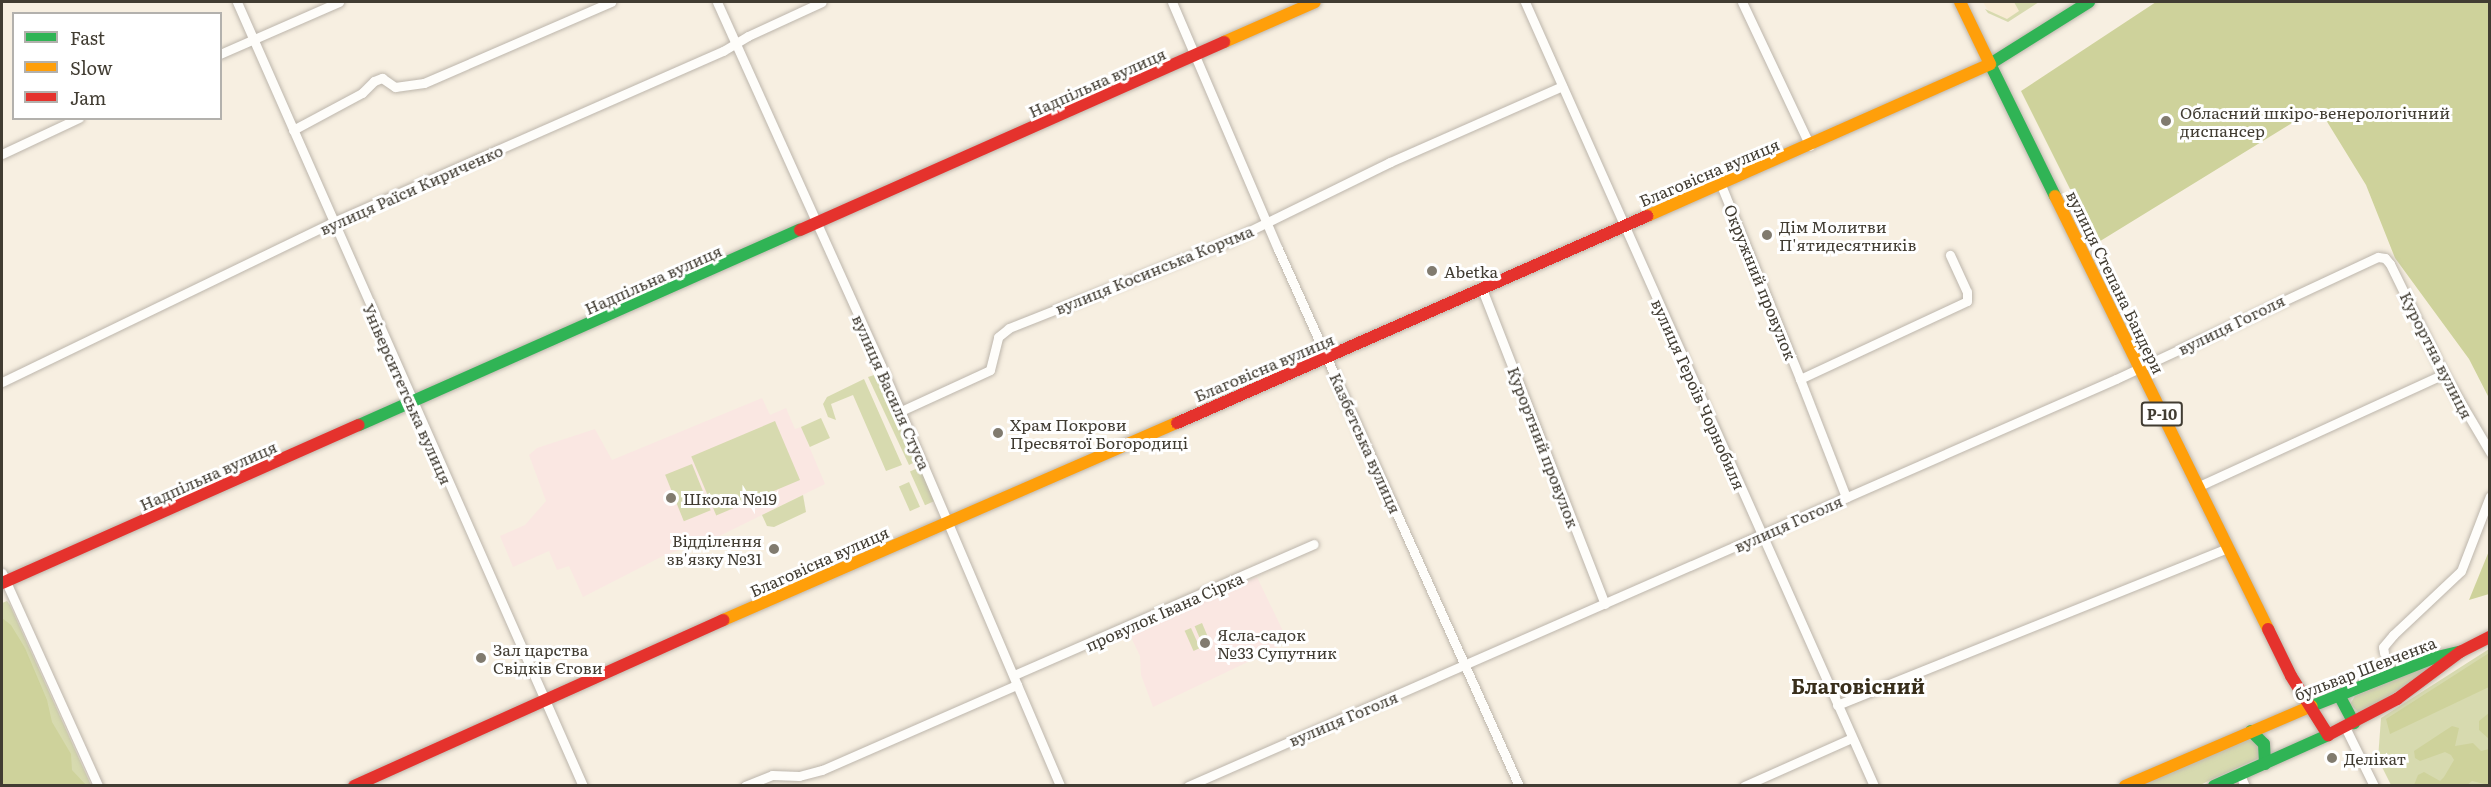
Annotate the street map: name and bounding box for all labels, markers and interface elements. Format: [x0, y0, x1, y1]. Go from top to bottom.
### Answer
legend [12, 12, 222, 120]
text: Fast [70, 24, 105, 51]
street label: Надпільна вулиця [1025, 43, 1169, 121]
text: Slow [70, 54, 112, 81]
text: Jam [70, 84, 106, 111]
place label: Обласний шкіро-венерологічний диспансер [2180, 102, 2450, 140]
marker: Обласний шкіро-венерологічний диспансер [2157, 112, 2175, 130]
street label: Благовісна вулиця [1636, 134, 1782, 210]
street label: вулиця Раїси Кириченко [316, 140, 506, 238]
street label: вулиця Степана Бандери [2063, 187, 2169, 377]
street label: Окружний провулок [1721, 201, 1801, 363]
place label: Дім Молитви П'ятидесятників [1779, 216, 1916, 254]
street label: вулиця Косинська Корчма [1052, 220, 1256, 318]
marker: Дім Молитви П'ятидесятників [1760, 228, 1774, 242]
street label: Надпільна вулиця [581, 240, 725, 318]
place label: Abetka [1444, 261, 1498, 281]
marker: Abetka [1425, 264, 1439, 278]
street label: Курортна вулиця [2397, 288, 2477, 422]
street label: вулиця Гоголя [2174, 290, 2288, 358]
street label: вулиця Героїв Чорнобиля [1648, 296, 1750, 492]
street label: Університетська вулиця [359, 301, 457, 487]
street label: вулиця Василя Стуса [849, 311, 935, 473]
street label: Благовісна вулиця [1191, 329, 1337, 405]
street label: Курортний провулок [1504, 364, 1584, 530]
street label: Казбетська вулиця [1326, 370, 1406, 516]
road number: Р-10 [2140, 402, 2184, 426]
place label: Храм Покрови Пресвятої Богородиці [1010, 414, 1188, 452]
marker: Храм Покрови Пресвятої Богородиці [991, 426, 1005, 440]
street label: Надпільна вулиця [136, 436, 280, 514]
place label: Школа №19 [683, 488, 777, 508]
marker: Школа №19 [664, 491, 678, 505]
street label: вулиця Гоголя [1731, 491, 1845, 555]
street label: Благовісна вулиця [746, 522, 892, 600]
place label: Відділення зв'язку №31 [667, 530, 762, 568]
marker: Відділення зв'язку №31 [767, 542, 781, 556]
street label: провулок Івана Сірка [1082, 567, 1246, 655]
place label: Ясла-садок №33 Супутник [1217, 624, 1337, 662]
street label: бульвар Шевченка [2291, 632, 2439, 704]
marker: Ясла-садок №33 Супутник [1198, 636, 1212, 650]
place label: Зал царства Свідків Єгови [493, 639, 603, 677]
marker: Зал царства Свідків Єгови [474, 651, 488, 665]
district label: Благовісний [1791, 673, 1925, 697]
street label: вулиця Гоголя [1286, 686, 1400, 750]
place label: Делікат [2344, 748, 2406, 768]
marker: Делікат [2325, 751, 2339, 765]

